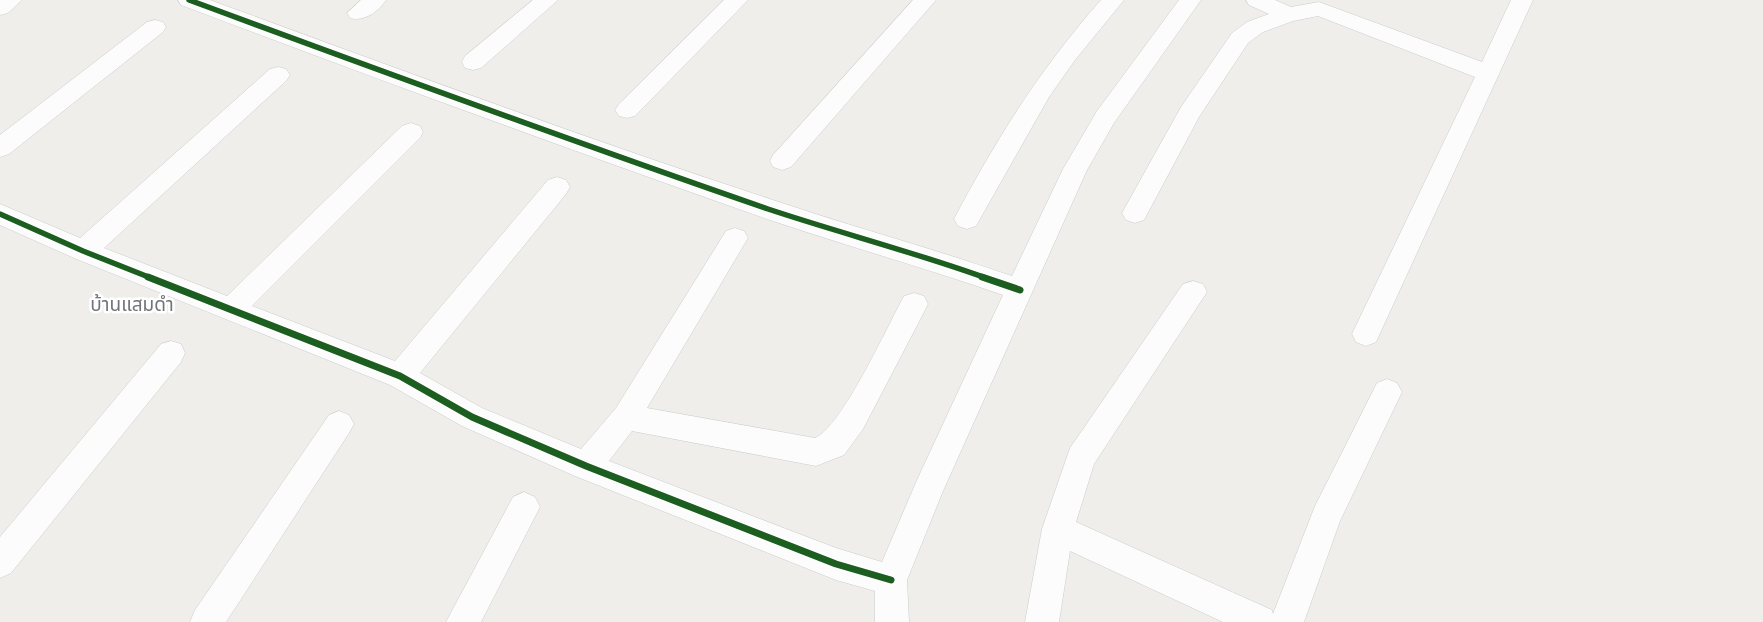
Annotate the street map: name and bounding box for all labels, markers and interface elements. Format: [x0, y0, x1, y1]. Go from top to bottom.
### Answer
district label: บ้านแสมดำ [90, 293, 174, 316]

